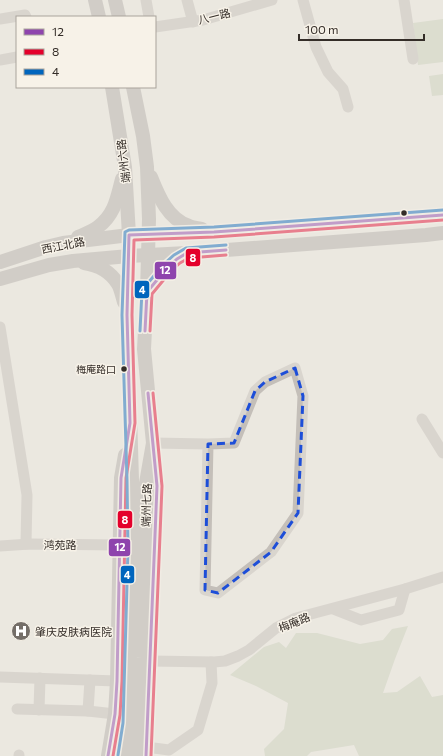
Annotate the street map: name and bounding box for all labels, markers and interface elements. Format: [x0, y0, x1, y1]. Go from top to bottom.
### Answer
street label: 八一路 [196, 6, 232, 26]
legend [16, 16, 156, 88]
scale bar [299, 16, 424, 42]
text: 100 m [305, 22, 339, 36]
text: 12 [52, 24, 64, 38]
text: 8 [52, 44, 59, 58]
text: 4 [52, 64, 59, 78]
street label: 端州六路 [114, 138, 132, 184]
unlabelled marker [399, 208, 409, 218]
street label: 西江北路 [40, 234, 86, 256]
line badge: 8 [185, 248, 201, 267]
text: 8 [190, 251, 197, 264]
line badge: 12 [154, 261, 177, 280]
text: 12 [159, 263, 171, 276]
line badge: 4 [134, 280, 150, 299]
text: 4 [139, 283, 146, 296]
place label: 梅庵路口 [76, 363, 116, 375]
marker: 梅庵路口 [119, 364, 129, 374]
street label: 端州七路 [139, 483, 153, 527]
line badge: 8 [117, 510, 133, 529]
text: 8 [122, 513, 129, 526]
street label: 鸿苑路 [44, 538, 77, 551]
line badge: 12 [108, 538, 131, 557]
text: 12 [114, 540, 126, 553]
line badge: 4 [120, 565, 135, 584]
text: 4 [124, 568, 131, 581]
street label: 梅庵路 [276, 610, 312, 634]
hospital icon: 肇庆皮肤病医院 [10, 620, 32, 642]
place label: 肇庆皮肤病医院 [35, 625, 112, 638]

